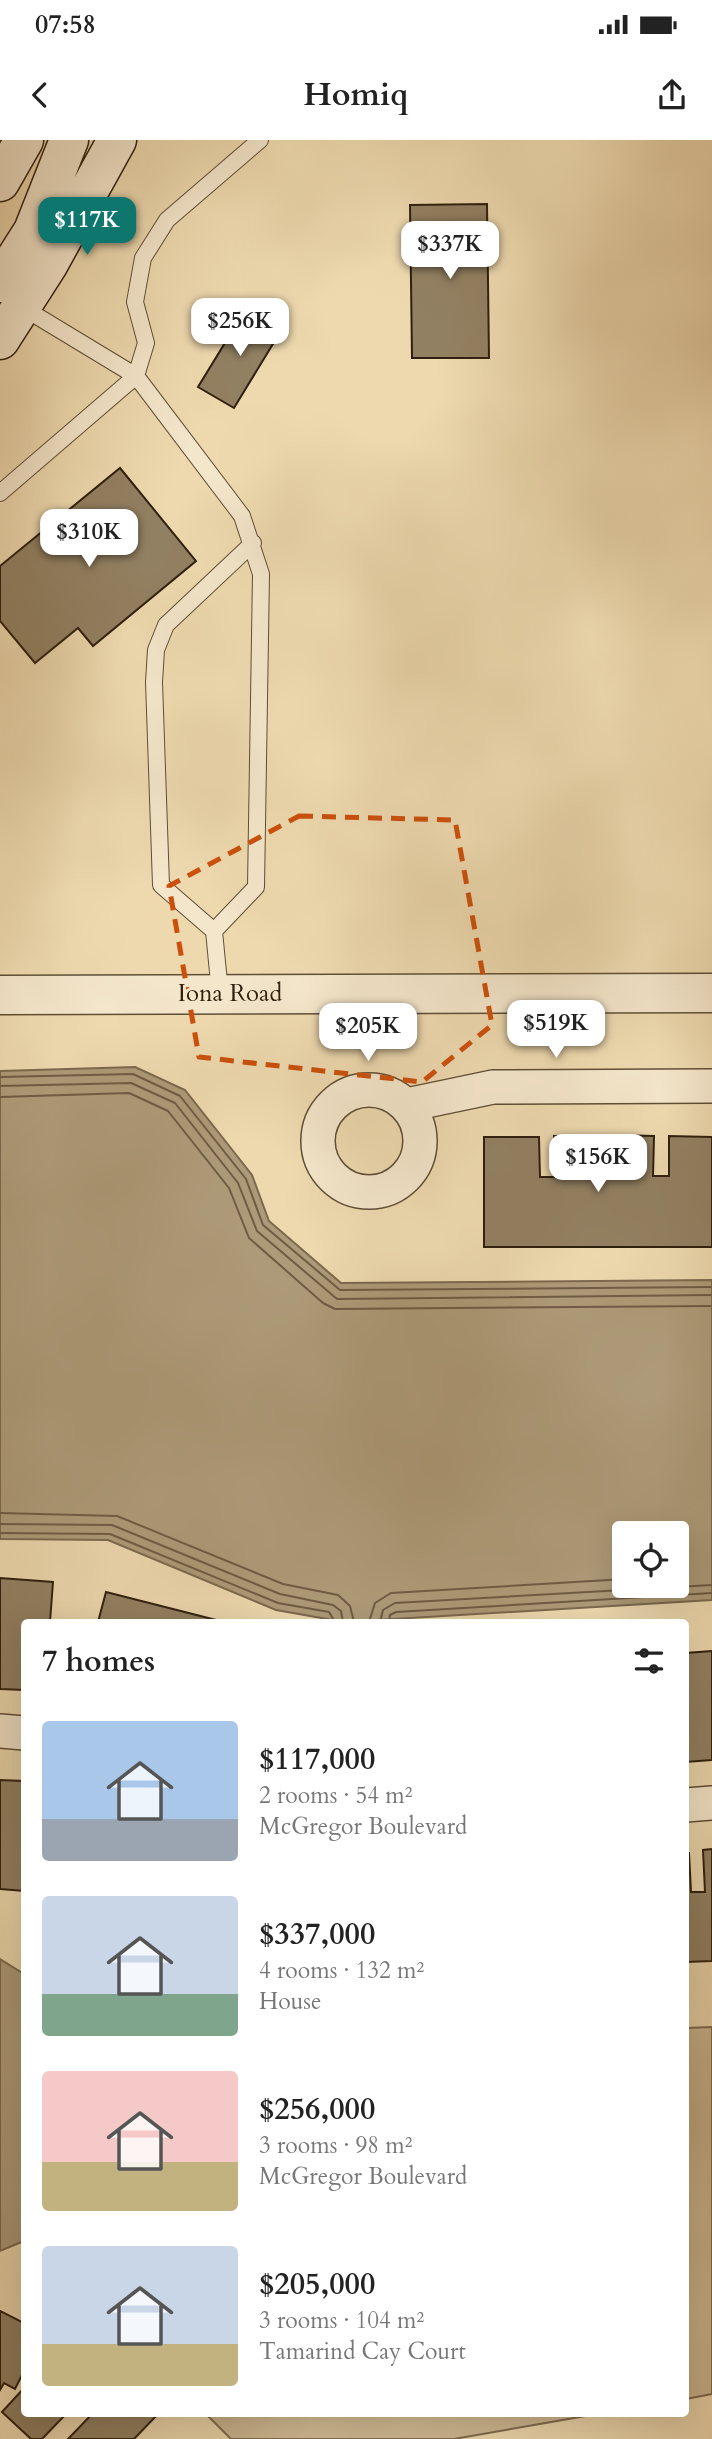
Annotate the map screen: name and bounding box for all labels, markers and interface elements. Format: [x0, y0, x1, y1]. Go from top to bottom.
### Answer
text: 07:58 [35, 7, 96, 42]
text: Homiq [304, 73, 408, 117]
icon: back [21, 76, 59, 114]
icon: share [653, 76, 691, 114]
pin: $117K [38, 198, 136, 257]
text: $117K [54, 204, 120, 235]
pin: $337K [401, 222, 499, 281]
text: $337K [417, 228, 483, 259]
pin: $256K [191, 298, 289, 358]
text: $256K [207, 305, 273, 336]
pin: $310K [40, 510, 138, 569]
text: $310K [56, 516, 122, 547]
street label: Iona Road [178, 977, 282, 1010]
pin: $519K [507, 1000, 605, 1060]
pin: $205K [319, 1004, 417, 1063]
text: $519K [523, 1007, 589, 1038]
text: $205K [335, 1010, 401, 1041]
pin: $156K [549, 1135, 647, 1194]
text: $156K [565, 1141, 631, 1172]
map controls [612, 1521, 689, 1598]
button: locate [612, 1521, 689, 1598]
text: 7 homes [42, 1641, 155, 1682]
icon: filters [630, 1642, 668, 1680]
text: $117,000 [259, 1739, 375, 1780]
icon: home [98, 1749, 182, 1833]
text: 2 rooms · 54 m² [259, 1780, 412, 1811]
text: McGregor Boulevard [259, 1811, 467, 1842]
text: $337,000 [259, 1914, 375, 1955]
icon: home [98, 1924, 182, 2008]
text: 4 rooms · 132 m² [259, 1955, 424, 1986]
text: House [259, 1986, 321, 2017]
text: $256,000 [259, 2089, 375, 2130]
icon: home [98, 2099, 182, 2183]
text: 3 rooms · 98 m² [259, 2130, 412, 2161]
text: McGregor Boulevard [259, 2161, 467, 2192]
text: $205,000 [259, 2264, 375, 2305]
icon: home [98, 2274, 182, 2358]
text: 3 rooms · 104 m² [259, 2305, 424, 2336]
text: Tamarind Cay Court [259, 2336, 466, 2367]

